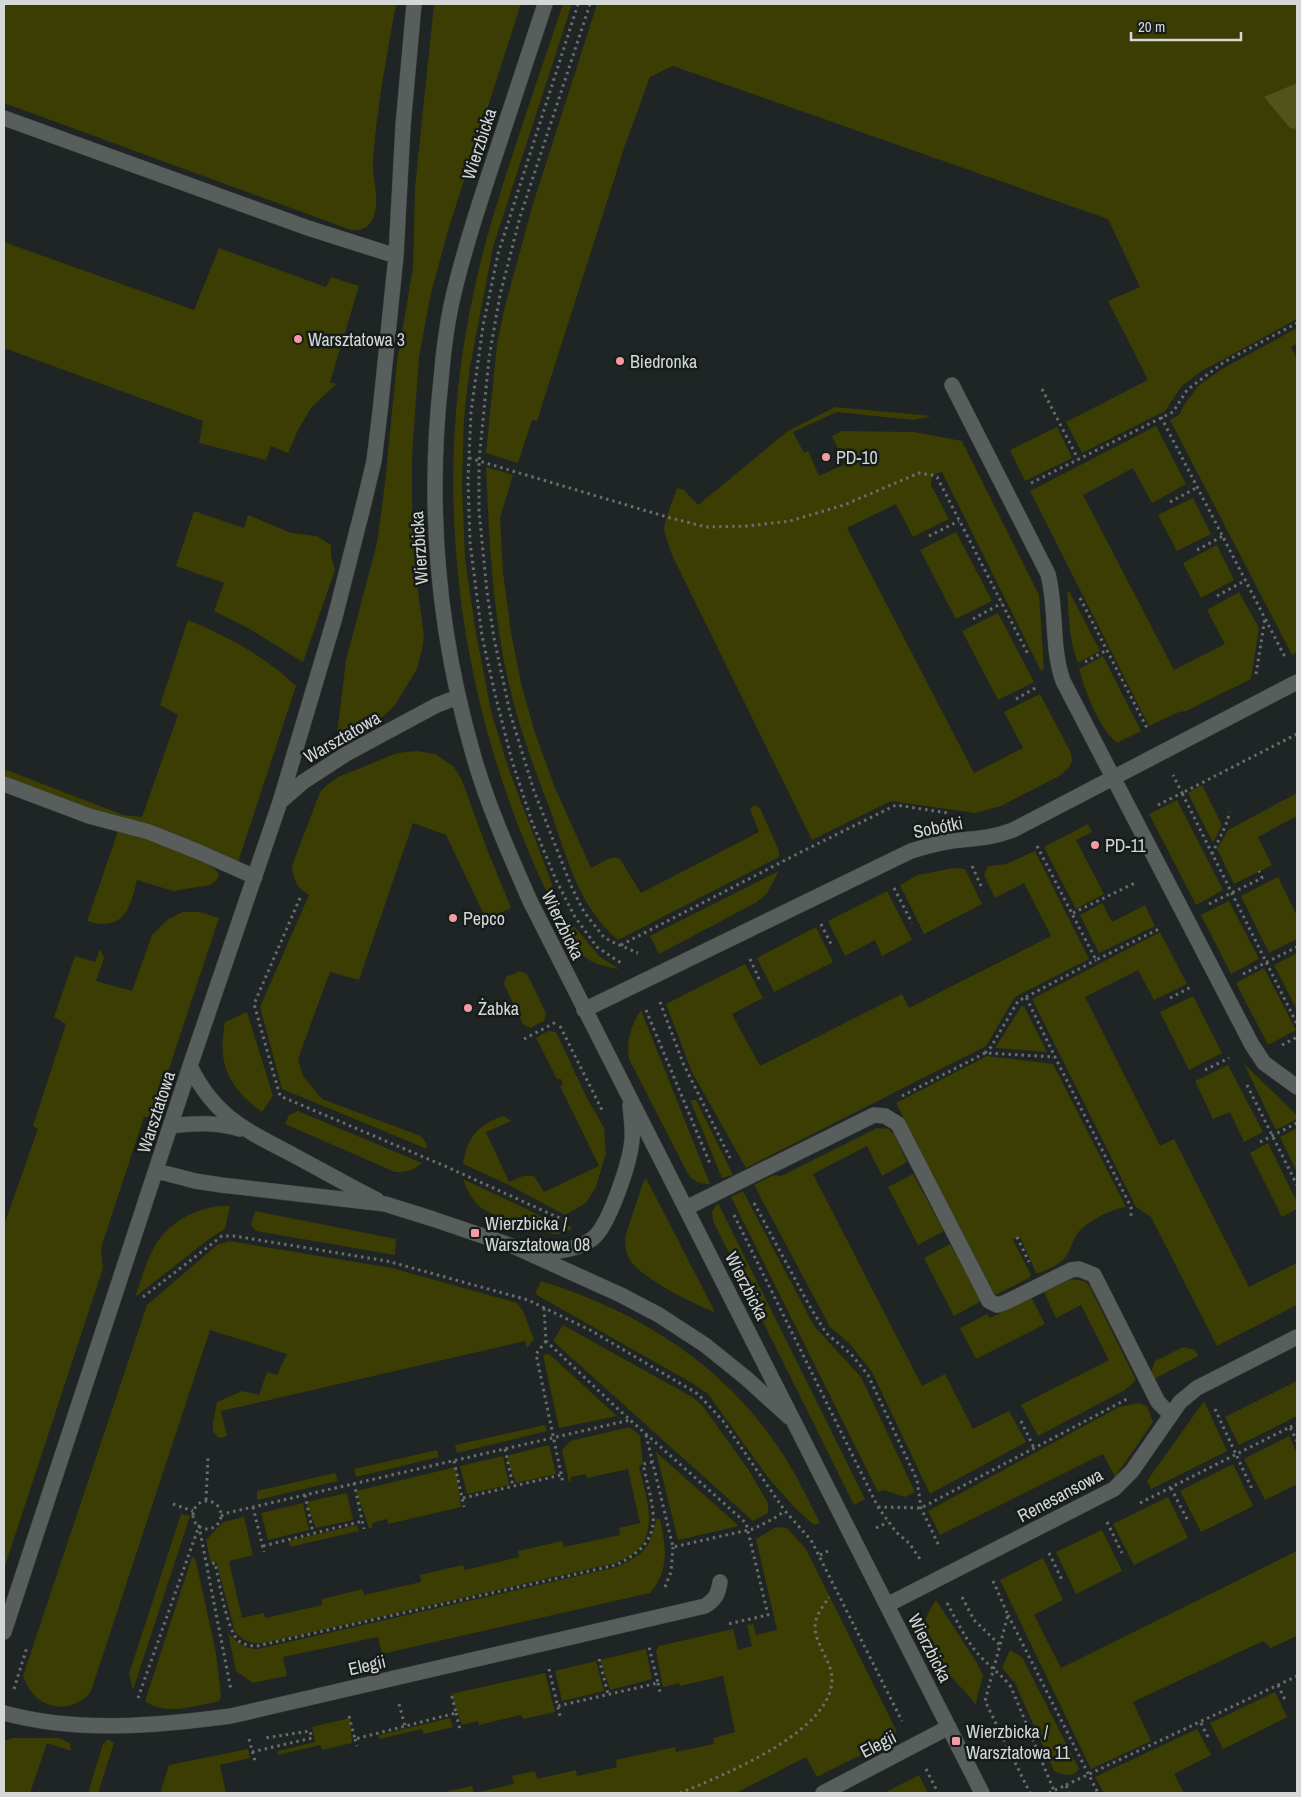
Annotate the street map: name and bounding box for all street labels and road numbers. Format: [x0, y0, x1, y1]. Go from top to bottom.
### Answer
street label: Wierzbicka [456, 105, 502, 183]
street label: Wierzbicka [404, 510, 434, 586]
street label: Warsztatowa [299, 705, 385, 769]
street label: Sobótki [911, 810, 965, 844]
street label: Wierzbicka [536, 886, 590, 964]
street label: Warsztatowa [131, 1068, 181, 1156]
street label: Wierzbicka [719, 1247, 775, 1325]
street label: Renesansowa [1013, 1462, 1107, 1528]
street label: Wierzbicka [902, 1609, 958, 1687]
street label: Elegii [346, 1649, 388, 1681]
street label: Elegii [856, 1724, 900, 1764]

